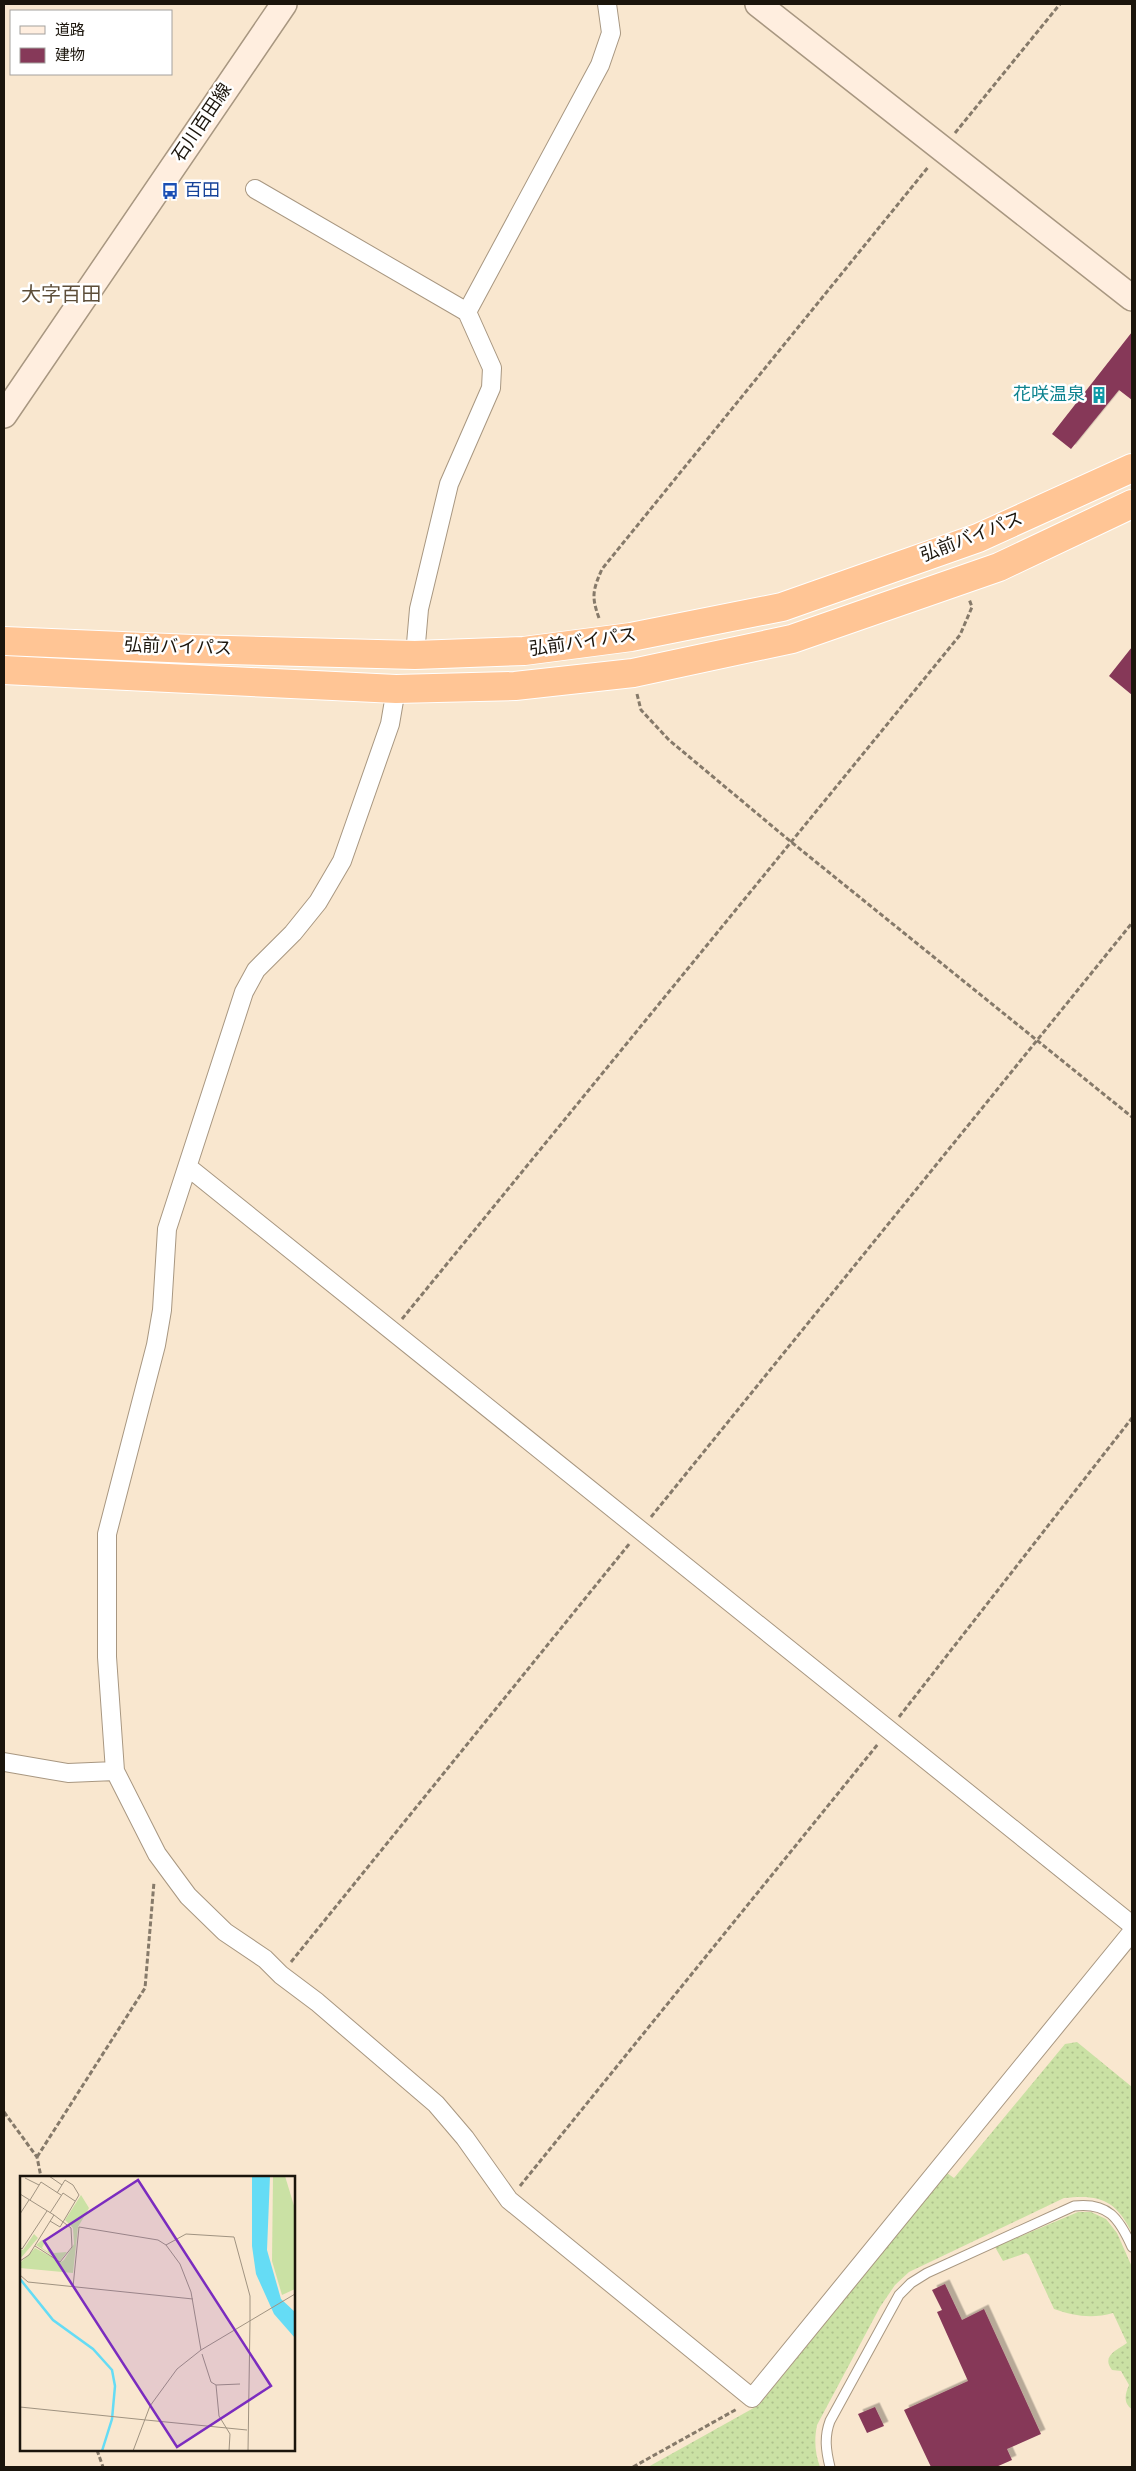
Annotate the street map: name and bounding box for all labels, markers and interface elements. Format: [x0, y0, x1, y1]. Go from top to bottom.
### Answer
legend [10, 10, 172, 75]
text: 道路 [55, 22, 85, 41]
text: 建物 [55, 47, 85, 66]
street label: 石川百田線 [168, 79, 238, 167]
place label: 百田 [184, 180, 220, 203]
bus stop icon: 百田 [160, 181, 180, 201]
district label: 大字百田 [21, 283, 101, 309]
place label: 花咲温泉 [1013, 384, 1085, 407]
building icon: 花咲温泉 [1089, 385, 1109, 405]
street label: 弘前バイパス [918, 508, 1026, 568]
street label: 弘前バイパス [528, 624, 638, 662]
street label: 弘前バイパス [124, 635, 232, 661]
inset map [20, 2176, 295, 2451]

